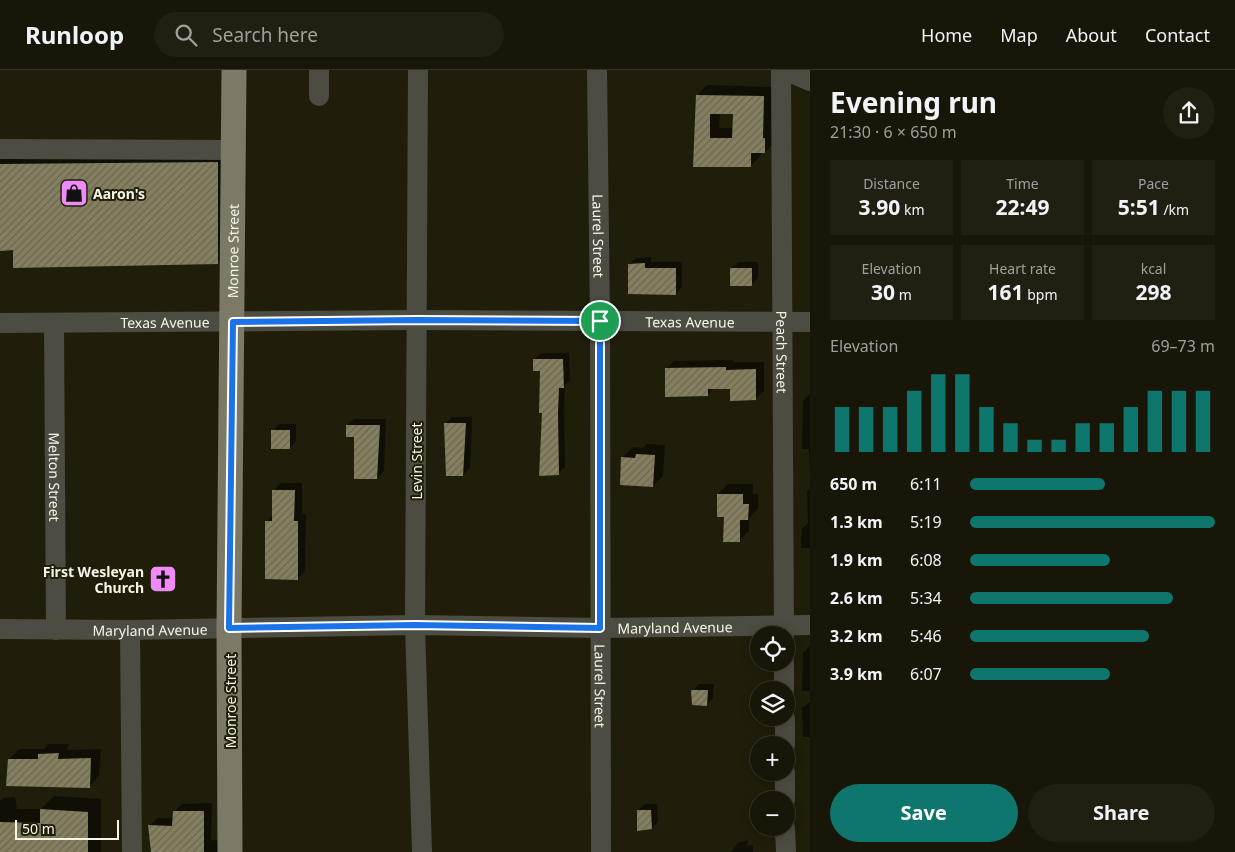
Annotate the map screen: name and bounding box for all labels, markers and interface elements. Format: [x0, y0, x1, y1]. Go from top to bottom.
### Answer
search box [154, 12, 504, 57]
text: Runloop [25, 18, 124, 51]
icon: search [172, 21, 200, 49]
text: Search here [212, 22, 318, 48]
text: Home [921, 23, 972, 47]
text: Map [1000, 23, 1038, 47]
text: About [1066, 23, 1117, 47]
text: Contact [1145, 23, 1210, 47]
text: Evening run [830, 83, 997, 121]
button: share [1163, 87, 1215, 139]
text: 21:30 · 6 × 650 m [830, 121, 957, 143]
text: Distance [863, 174, 920, 193]
text: Time [1006, 174, 1039, 193]
text: Pace [1138, 174, 1169, 193]
shop icon: Aaron's [59, 178, 89, 208]
place label: Aaron's [93, 184, 145, 203]
text: 3.90 [858, 193, 900, 221]
text: 22:49 [996, 193, 1049, 221]
text: 5:51 [1118, 193, 1160, 221]
street label: Laurel Street [589, 194, 609, 278]
text: km [900, 200, 925, 219]
text: /km [1160, 200, 1189, 219]
street label: Monroe Street [222, 204, 242, 298]
text: Elevation [862, 259, 921, 278]
text: Heart rate [989, 259, 1056, 278]
text: kcal [1141, 259, 1166, 278]
text: 30 [871, 278, 895, 306]
text: 161 [988, 278, 1024, 306]
text: 298 [1135, 278, 1172, 306]
text: m [895, 285, 912, 304]
text: bpm [1024, 285, 1058, 304]
pin [579, 300, 621, 342]
icon: arrive [586, 307, 614, 335]
street label: Peach Street [773, 311, 792, 393]
street label: Texas Avenue [120, 312, 210, 332]
street label: Texas Avenue [645, 312, 735, 331]
text: Elevation [830, 335, 898, 357]
text: 69–73 m [1151, 335, 1215, 357]
street label: Levin Street [407, 422, 426, 500]
street label: Melton Street [45, 432, 65, 522]
text: 650 m [830, 473, 877, 495]
text: 6:11 [910, 473, 942, 495]
text: 1.3 km [830, 511, 882, 533]
text: 5:19 [910, 511, 942, 533]
text: 1.9 km [830, 549, 882, 571]
text: 6:08 [910, 549, 942, 571]
place label: First Wesleyan Church [43, 562, 144, 597]
church icon: First Wesleyan Church [148, 564, 178, 594]
text: 2.6 km [830, 587, 882, 609]
text: 5:34 [910, 587, 942, 609]
street label: Maryland Avenue [617, 617, 733, 637]
street label: Maryland Avenue [92, 619, 208, 640]
text: 3.2 km [830, 625, 882, 647]
text: 5:46 [910, 625, 942, 647]
map controls [750, 626, 795, 836]
button: locate [750, 626, 795, 671]
street label: Laurel Street [591, 644, 610, 728]
street label: Monroe Street [221, 654, 240, 748]
text: 3.9 km [830, 663, 882, 685]
text: 6:07 [910, 663, 942, 685]
button: layers [750, 681, 795, 726]
button: + [750, 736, 795, 781]
button: Save [830, 784, 1018, 842]
button: Share [1028, 784, 1215, 842]
button: − [750, 791, 795, 836]
scale bar [15, 817, 119, 840]
text: 50 m [22, 819, 55, 838]

